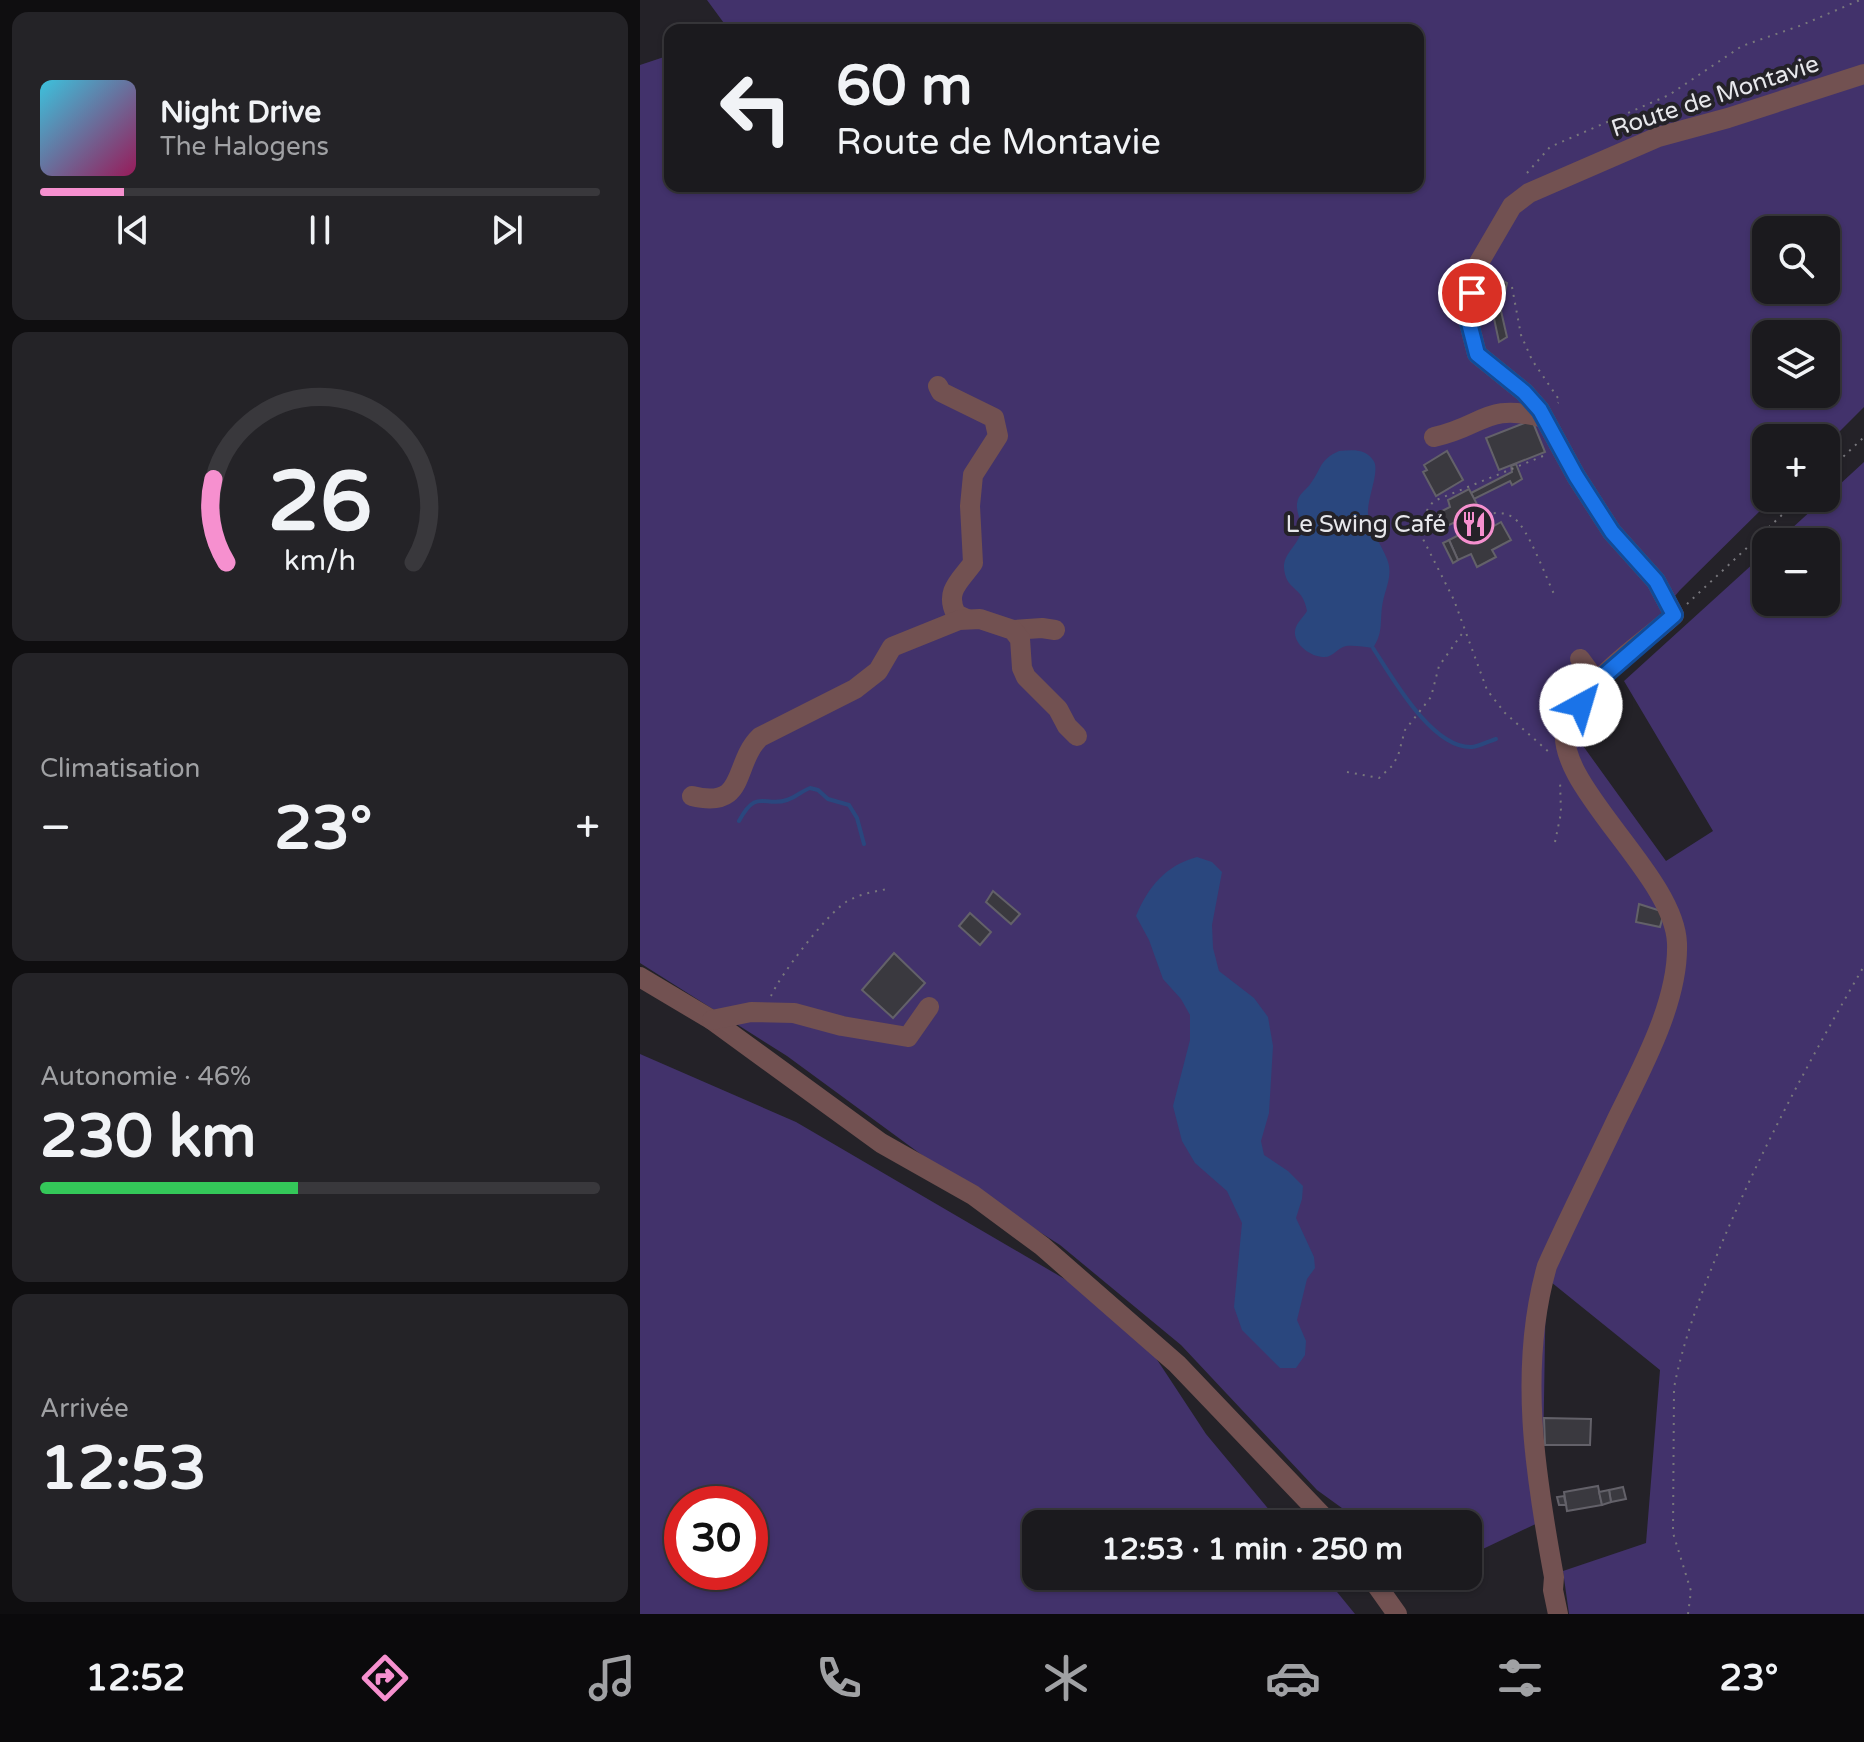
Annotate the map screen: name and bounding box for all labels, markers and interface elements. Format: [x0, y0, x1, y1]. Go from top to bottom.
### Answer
street label: Route de Montavie [1608, 49, 1823, 144]
text: 60 m [836, 53, 972, 120]
icon: left [704, 56, 808, 160]
text: Night Drive [160, 94, 321, 131]
text: Route de Montavie [836, 121, 1161, 164]
text: The Halogens [160, 131, 329, 162]
icon: previous [111, 208, 155, 252]
icon: pause [298, 208, 342, 252]
icon: next [485, 208, 529, 252]
map controls [1752, 216, 1840, 616]
button: search [1752, 216, 1840, 304]
pin [1438, 259, 1506, 327]
icon: arrive [1450, 271, 1494, 315]
button: layers [1752, 320, 1840, 408]
button: + [1752, 424, 1840, 512]
text: 26 [268, 452, 372, 552]
restaurant icon: Le Swing Café [1453, 503, 1495, 545]
place label: Le Swing Café [1285, 510, 1446, 539]
button: − [1752, 528, 1840, 616]
text: km/h [284, 544, 356, 578]
position arrow [1539, 663, 1623, 747]
text: Climatisation [40, 753, 200, 784]
text: 23° [274, 793, 372, 865]
text: − [40, 802, 71, 855]
text: + [575, 802, 600, 855]
text: Autonomie · 46% [40, 1061, 251, 1092]
text: 230 km [40, 1101, 256, 1173]
text: Arrivée [40, 1393, 129, 1424]
text: 12:53 [40, 1433, 206, 1505]
speed limit sign: 30 [664, 1486, 768, 1590]
text: 12:53 · 1 min · 250 m [1101, 1531, 1403, 1568]
icon: directions [357, 1650, 413, 1706]
icon: music [584, 1650, 640, 1706]
icon: phone [811, 1650, 867, 1706]
icon: climate [1038, 1650, 1094, 1706]
icon: car [1265, 1650, 1321, 1706]
icon: filters [1492, 1650, 1548, 1706]
text: 12:52 [86, 1657, 185, 1700]
text: 23° [1720, 1657, 1778, 1700]

